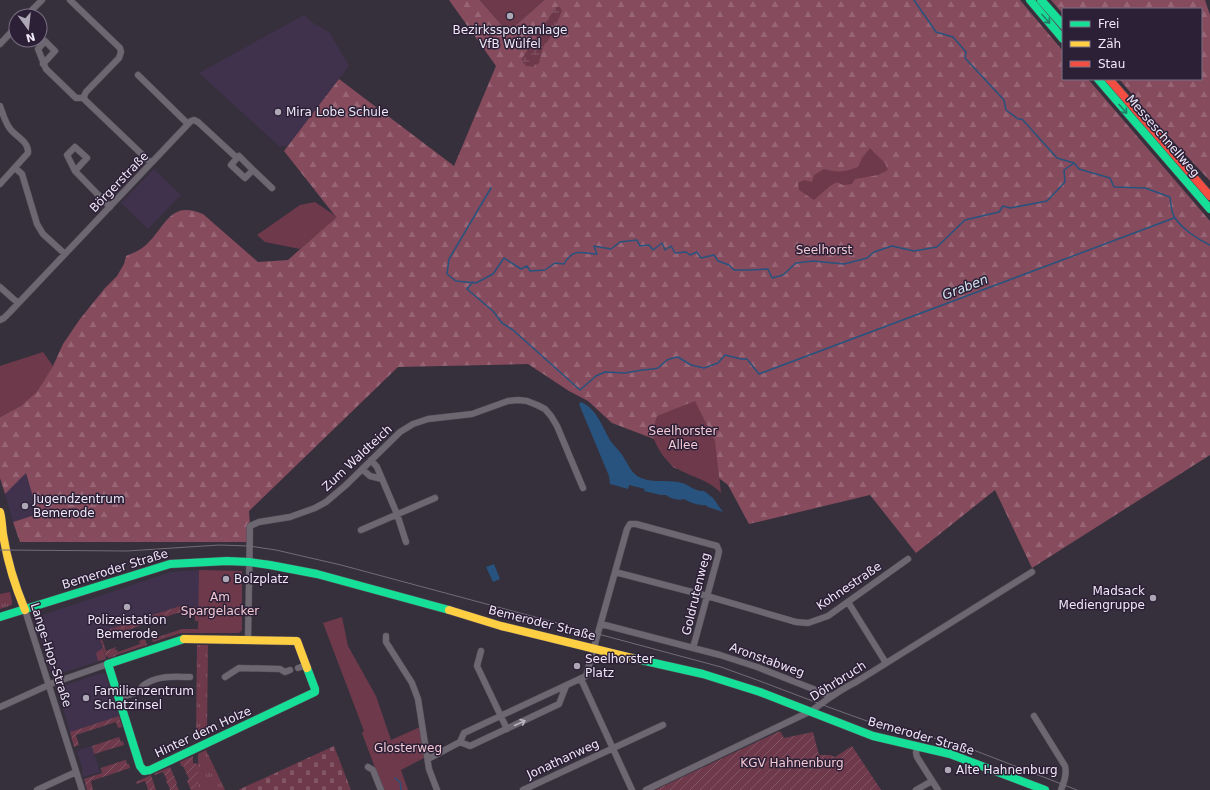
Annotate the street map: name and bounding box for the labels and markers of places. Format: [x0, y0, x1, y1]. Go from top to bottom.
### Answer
marker: Bezirkssportanlage VfB Wülfel [505, 11, 515, 21]
place label: Bezirkssportanlage VfB Wülfel [453, 23, 567, 51]
place label: Mira Lobe Schule [286, 105, 389, 119]
marker: Mira Lobe Schule [273, 107, 283, 117]
place label: Jugendzentrum Bemerode [32, 492, 125, 520]
marker: Jugendzentrum Bemerode [20, 501, 30, 511]
place label: Bolzplatz [234, 572, 289, 586]
marker: Bolzplatz [221, 574, 231, 584]
place label: Madsack Mediengruppe [1059, 584, 1145, 612]
marker: Madsack Mediengruppe [1148, 593, 1158, 603]
marker: Polizeistation Bemerode [122, 602, 132, 612]
place label: Polizeistation Bemerode [87, 613, 167, 641]
place label: Seelhorster Platz [585, 652, 654, 680]
marker: Seelhorster Platz [572, 661, 582, 671]
place label: Familienzentrum Schatzinsel [94, 684, 194, 712]
marker: Familienzentrum Schatzinsel [81, 693, 91, 703]
place label: Alte Hahnenburg [956, 763, 1058, 777]
marker: Alte Hahnenburg [943, 765, 953, 775]

